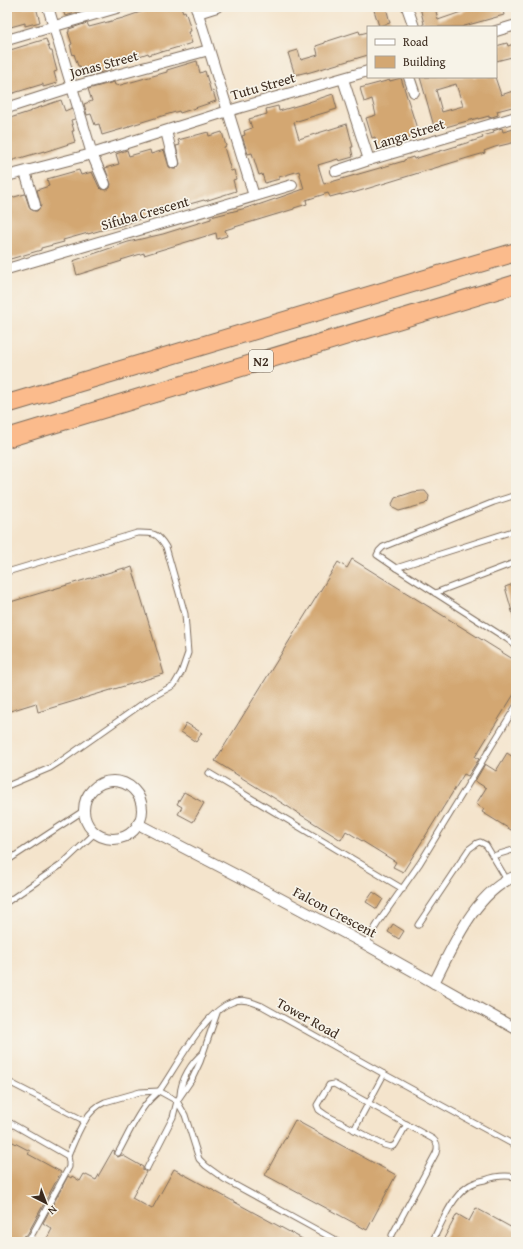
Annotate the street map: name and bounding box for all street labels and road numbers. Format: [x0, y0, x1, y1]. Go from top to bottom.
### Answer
street label: Jonas Street [66, 45, 140, 83]
street label: Tutu Street [228, 67, 298, 105]
street label: Langa Street [371, 114, 447, 154]
street label: Sifuba Crescent [99, 191, 191, 235]
road number: N2 [249, 350, 273, 372]
street label: Falcon Crescent [290, 882, 380, 942]
street label: Tower Road [273, 993, 343, 1044]

